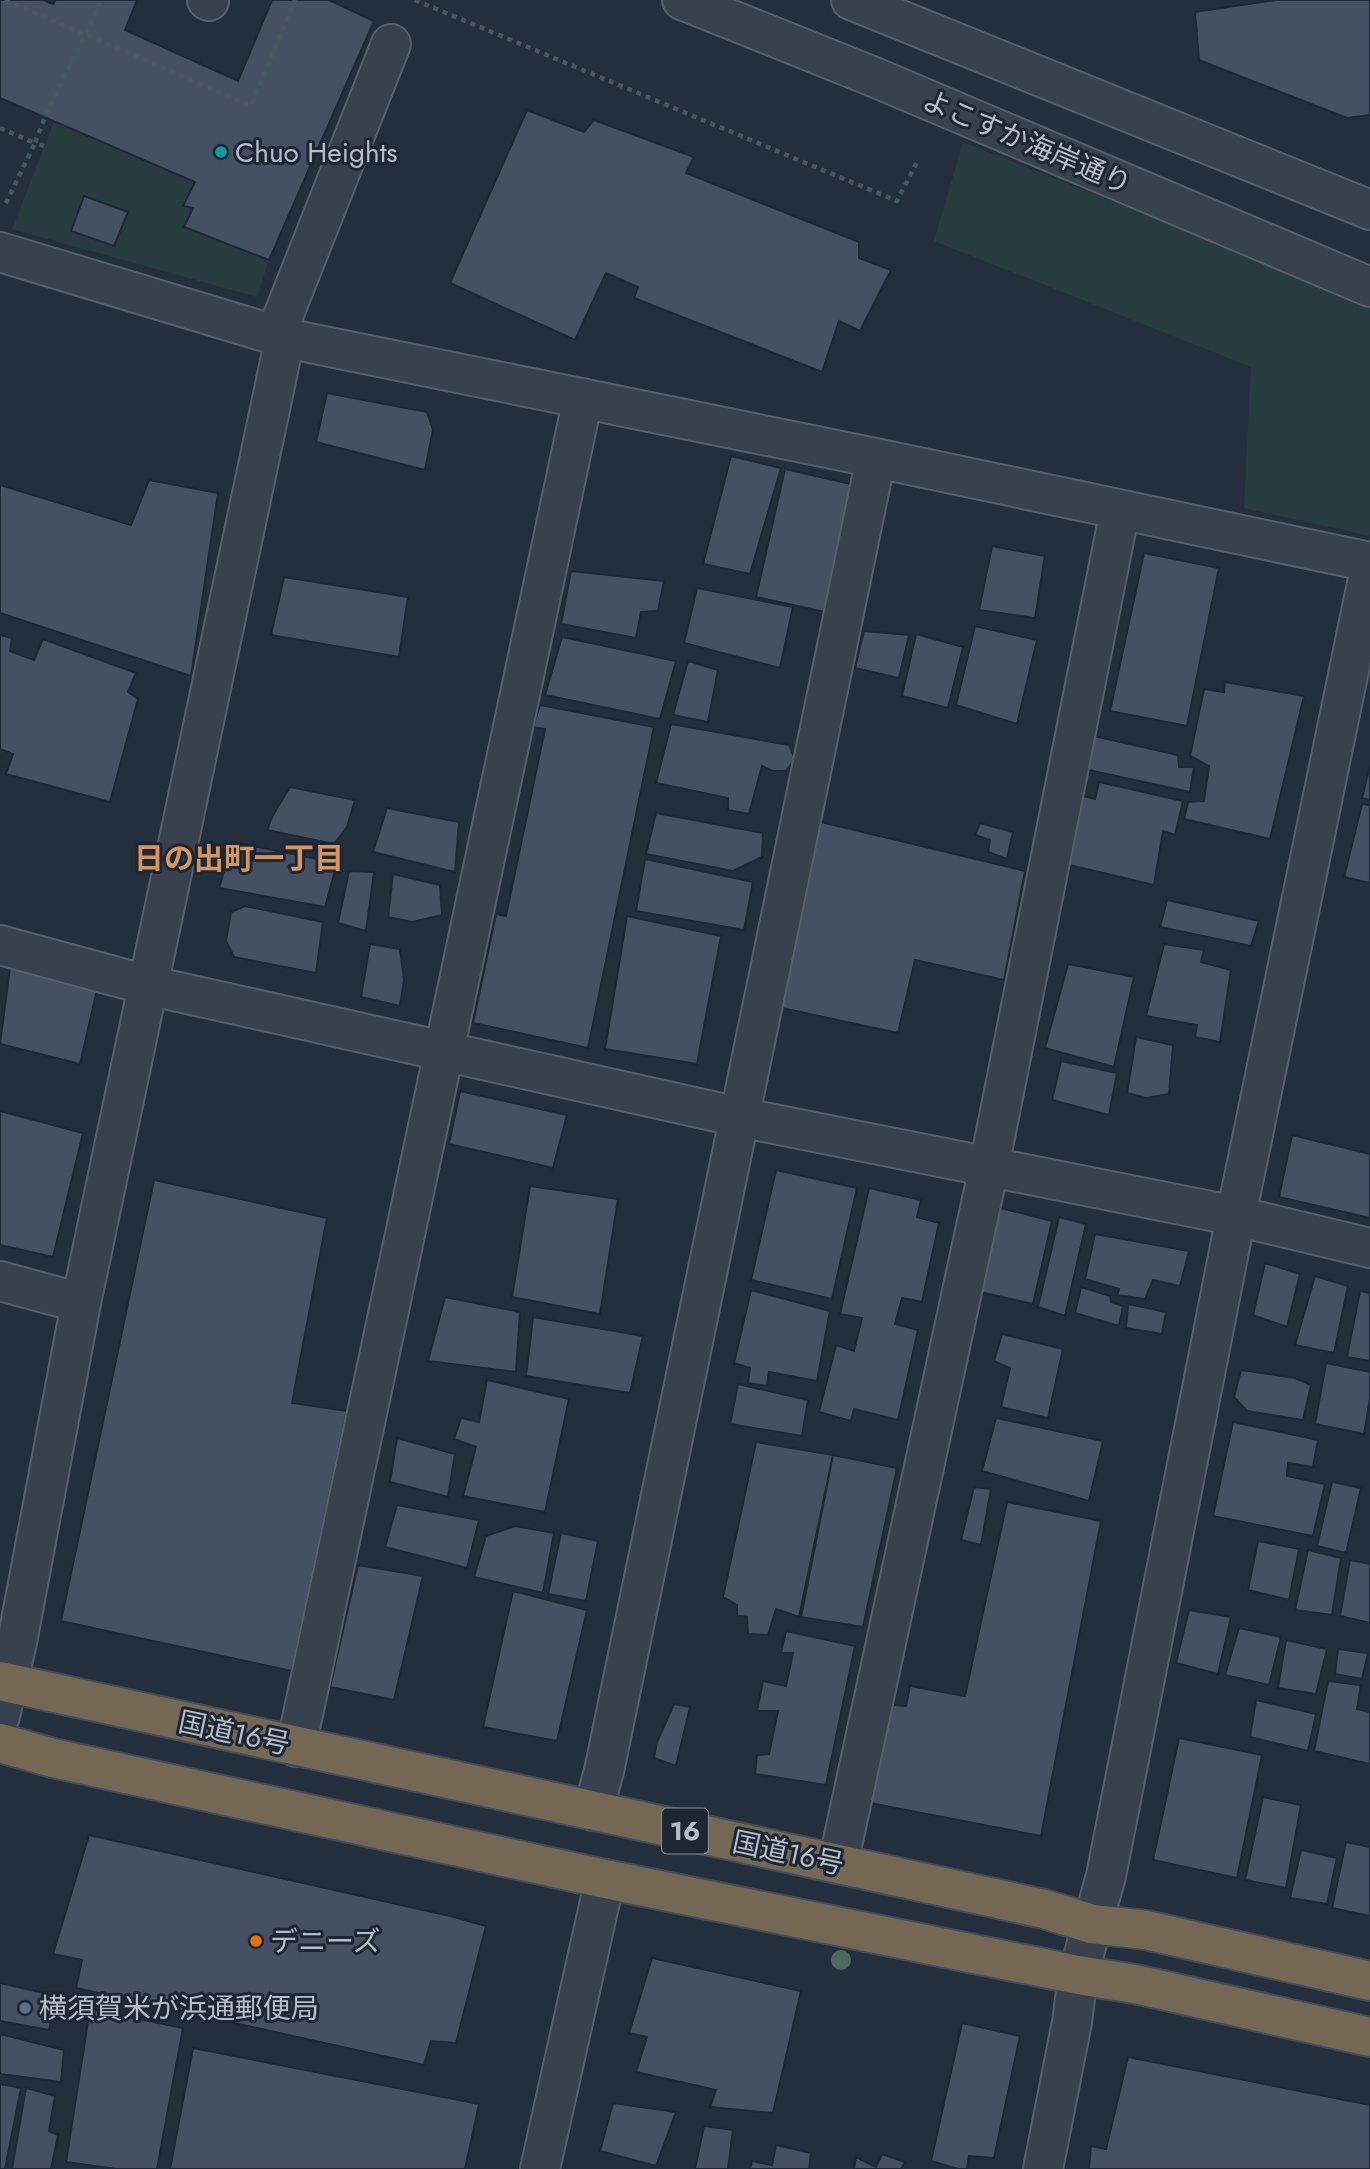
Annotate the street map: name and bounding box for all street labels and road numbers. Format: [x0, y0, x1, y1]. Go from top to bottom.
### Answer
street label: よこすか海岸通り [916, 79, 1138, 205]
street label: 国道16号 [175, 1701, 293, 1765]
road number: 16 [662, 1808, 708, 1854]
street label: 国道16号 [729, 1821, 847, 1885]

